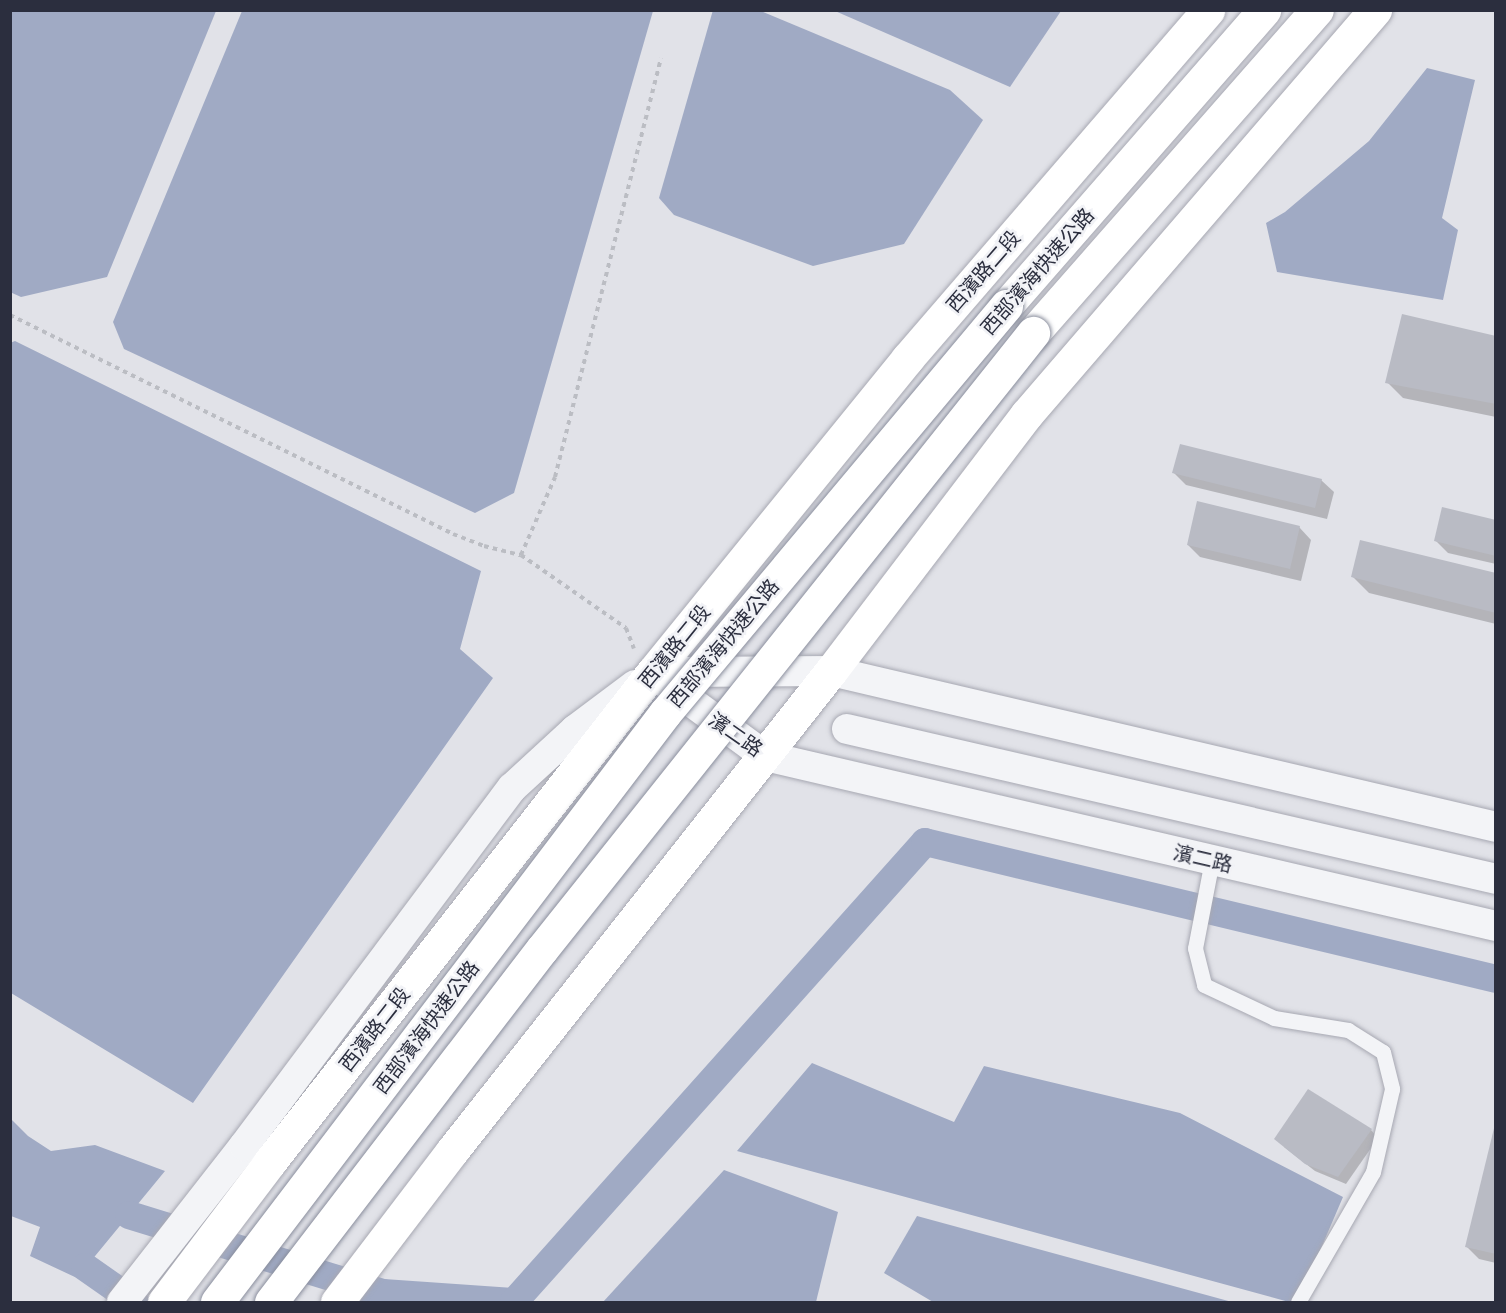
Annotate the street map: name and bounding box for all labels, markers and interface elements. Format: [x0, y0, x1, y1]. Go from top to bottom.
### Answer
street label: 西部濱海快速公路 [975, 203, 1099, 339]
street label: 西濱路二段 [941, 225, 1025, 317]
street label: 西部濱海快速公路 [662, 574, 784, 712]
street label: 西濱路二段 [633, 600, 715, 692]
street label: 濱二路 [705, 707, 767, 761]
street label: 濱二路 [1171, 840, 1235, 876]
street label: 西部濱海快速公路 [368, 956, 484, 1098]
street label: 西濱路二段 [334, 982, 414, 1076]

